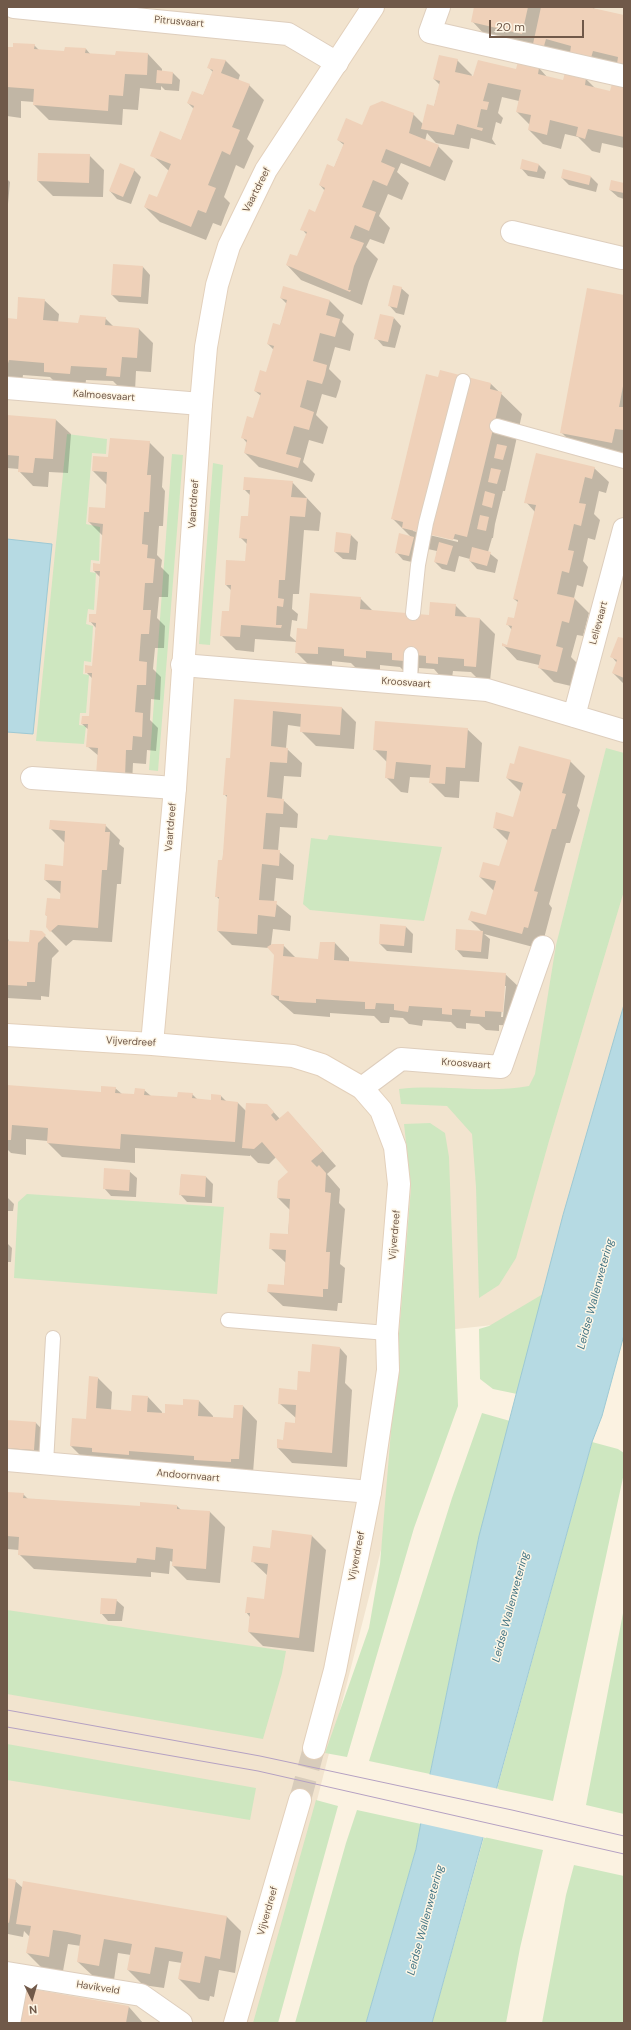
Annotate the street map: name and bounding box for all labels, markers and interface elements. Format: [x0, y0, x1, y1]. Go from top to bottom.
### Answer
scale bar [491, 12, 586, 38]
street label: Pitrusvaart [154, 14, 204, 30]
text: 20 m [496, 19, 525, 35]
street label: Vaartdreef [241, 165, 273, 215]
street label: Kalmoesvaart [73, 388, 135, 404]
street label: Vaartdreef [186, 479, 202, 529]
street label: Lelievaart [587, 600, 611, 646]
street label: Kroosvaart [381, 675, 431, 691]
street label: Vaartdreef [163, 802, 179, 852]
street label: Vijverdreef [106, 1035, 156, 1049]
street label: Kroosvaart [441, 1056, 491, 1072]
street label: Vijverdreef [387, 1209, 403, 1261]
water label: Leidse Wallenwetering [575, 1237, 617, 1351]
street label: Andoornvaart [156, 1467, 220, 1485]
street label: Vijverdreef [346, 1530, 368, 1582]
water label: Leidse Wallenwetering [490, 1550, 532, 1664]
water label: Leidse Wallenwetering [405, 1863, 447, 1977]
street label: Vijverdreef [255, 1885, 281, 1937]
north arrow [12, 1978, 52, 2018]
street label: Havikveld [75, 1979, 121, 1997]
text: N [28, 2003, 38, 2017]

